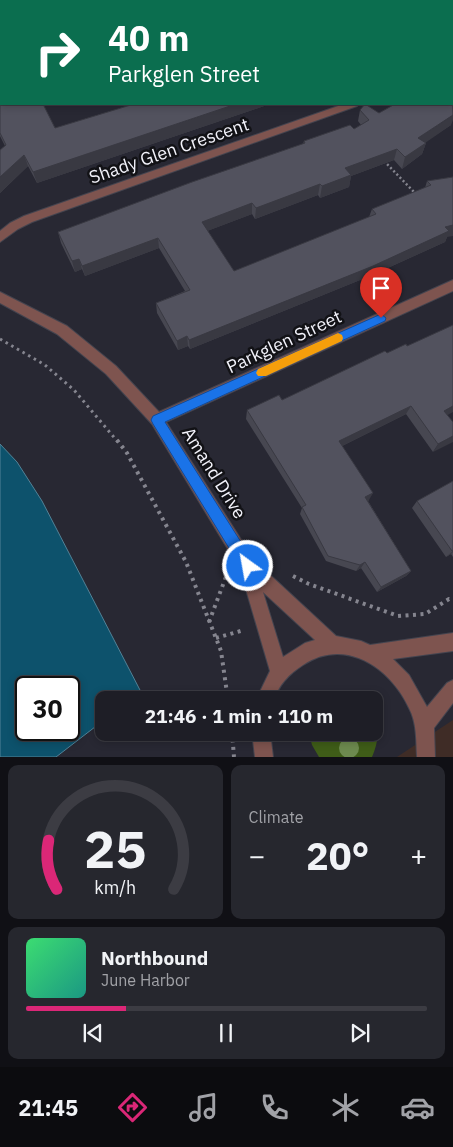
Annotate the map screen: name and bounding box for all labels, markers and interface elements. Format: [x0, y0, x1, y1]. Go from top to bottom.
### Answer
text: 40 m [108, 15, 190, 61]
icon: right [25, 20, 90, 85]
text: Parkglen Street [108, 59, 260, 88]
street label: Shady Glen Crescent [86, 112, 252, 189]
pin [360, 267, 402, 318]
icon: arrive [367, 274, 395, 302]
street label: Parkglen Street [223, 305, 345, 378]
street label: Amand Drive [177, 423, 252, 523]
position arrow [221, 539, 273, 591]
speed limit sign: 30 [15, 676, 80, 741]
text: 21:46 · 1 min · 110 m [145, 704, 333, 728]
text: Climate [249, 807, 304, 827]
text: 25 [84, 815, 146, 882]
text: 20° [306, 831, 369, 880]
text: − [249, 837, 265, 874]
text: + [410, 837, 427, 874]
text: km/h [94, 876, 136, 899]
text: Northbound [101, 946, 208, 970]
text: June Harbor [101, 970, 190, 990]
icon: previous [79, 1019, 107, 1047]
icon: pause [212, 1019, 240, 1047]
icon: next [346, 1019, 374, 1047]
icon: directions [115, 1090, 150, 1125]
icon: music [186, 1090, 221, 1125]
icon: phone [257, 1090, 292, 1125]
icon: climate [328, 1090, 363, 1125]
icon: car [400, 1090, 435, 1125]
text: 21:45 [18, 1093, 78, 1122]

